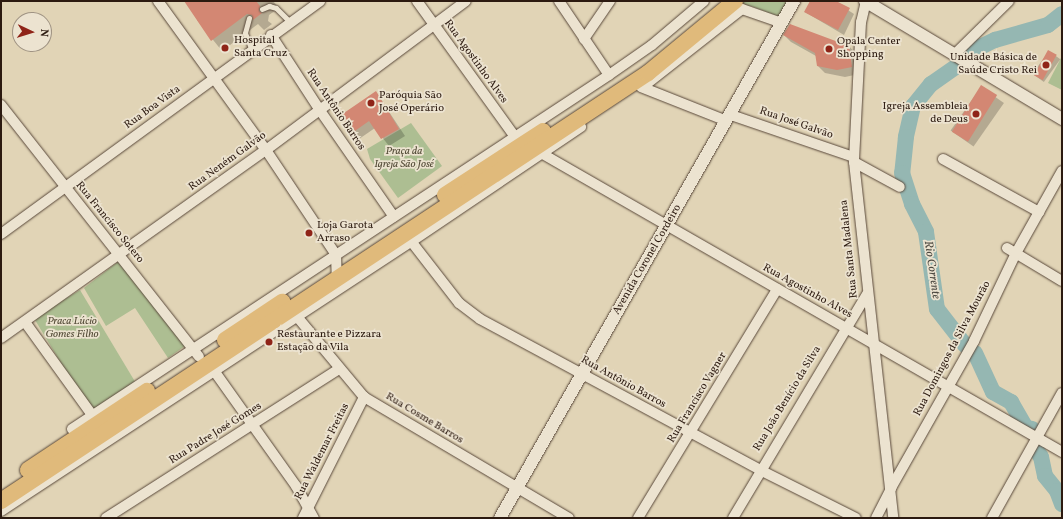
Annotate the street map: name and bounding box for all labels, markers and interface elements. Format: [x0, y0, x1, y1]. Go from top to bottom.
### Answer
north arrow [12, 12, 52, 52]
street label: Rua Agostinho Alves [440, 18, 510, 106]
text: N [36, 28, 51, 37]
place label: Hospital Santa Cruz [234, 35, 287, 61]
place label: Opala Center Shopping [837, 36, 900, 62]
marker: Hospital Santa Cruz [219, 42, 231, 54]
marker: Opala Center Shopping [824, 44, 834, 54]
place label: Unidade Básica de Saúde Cristo Rei [950, 52, 1037, 78]
marker: Unidade Básica de Saúde Cristo Rei [1040, 59, 1052, 71]
street label: Rua Antônio Barros [303, 67, 367, 153]
street label: Rua Boa Vista [122, 83, 184, 133]
place label: Paróquia São José Operário [379, 90, 444, 116]
marker: Paróquia São José Operário [366, 98, 376, 108]
place label: Igreja Assembleia de Deus [883, 101, 968, 127]
street label: Rua José Galvão [757, 105, 835, 143]
marker: Igreja Assembleia de Deus [971, 109, 981, 119]
street label: Rua Neném Galvão [187, 129, 269, 195]
park label: Praça da Igreja São José [374, 146, 434, 172]
street label: Rua Francisco Sotero [72, 180, 146, 266]
street label: Rua Santa Madalena [838, 199, 862, 299]
street label: Avenida Coronel Cordeiro [611, 202, 685, 318]
place label: Loja Garota Arraso [317, 220, 373, 246]
marker: Loja Garota Arraso [304, 228, 314, 238]
water label: Rio Corrente [920, 240, 942, 300]
street label: Rua Agostinho Alves [760, 262, 854, 322]
street label: Rua Domingos da Silva Mourão [912, 279, 994, 419]
park label: Praca Lúcio Gomes Filho [45, 316, 99, 342]
place label: Restaurante e Pizzara Estação da Vila [277, 329, 381, 355]
marker: Restaurante e Pizzara Estação da Vila [264, 337, 274, 347]
street label: Rua João Benício da Silva [751, 344, 825, 454]
street label: Rua Francisco Vagner [666, 350, 730, 446]
street label: Rua Antônio Barros [578, 354, 668, 412]
street label: Rua Cosme Barros [383, 391, 465, 447]
street label: Rua Padre José Gomes [167, 400, 265, 468]
street label: Rua Waldemar Freitas [293, 401, 353, 503]

